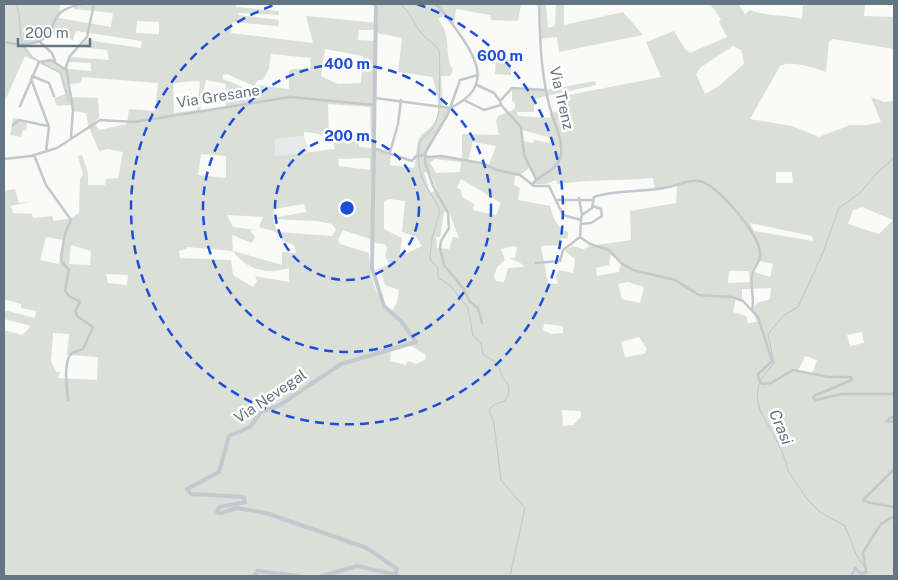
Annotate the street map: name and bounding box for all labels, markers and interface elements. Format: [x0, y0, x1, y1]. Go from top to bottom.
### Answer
scale bar [18, 15, 90, 47]
text: 200 m [25, 24, 69, 41]
text: 600 m [477, 47, 523, 64]
text: 400 m [324, 55, 370, 72]
street label: Via Trenz [546, 65, 578, 131]
street label: Via Gresane [175, 81, 261, 111]
text: 200 m [324, 127, 370, 144]
centre of rings [338, 199, 356, 217]
street label: Via Nevegal [231, 366, 309, 426]
water label: Crasi [765, 406, 797, 448]

